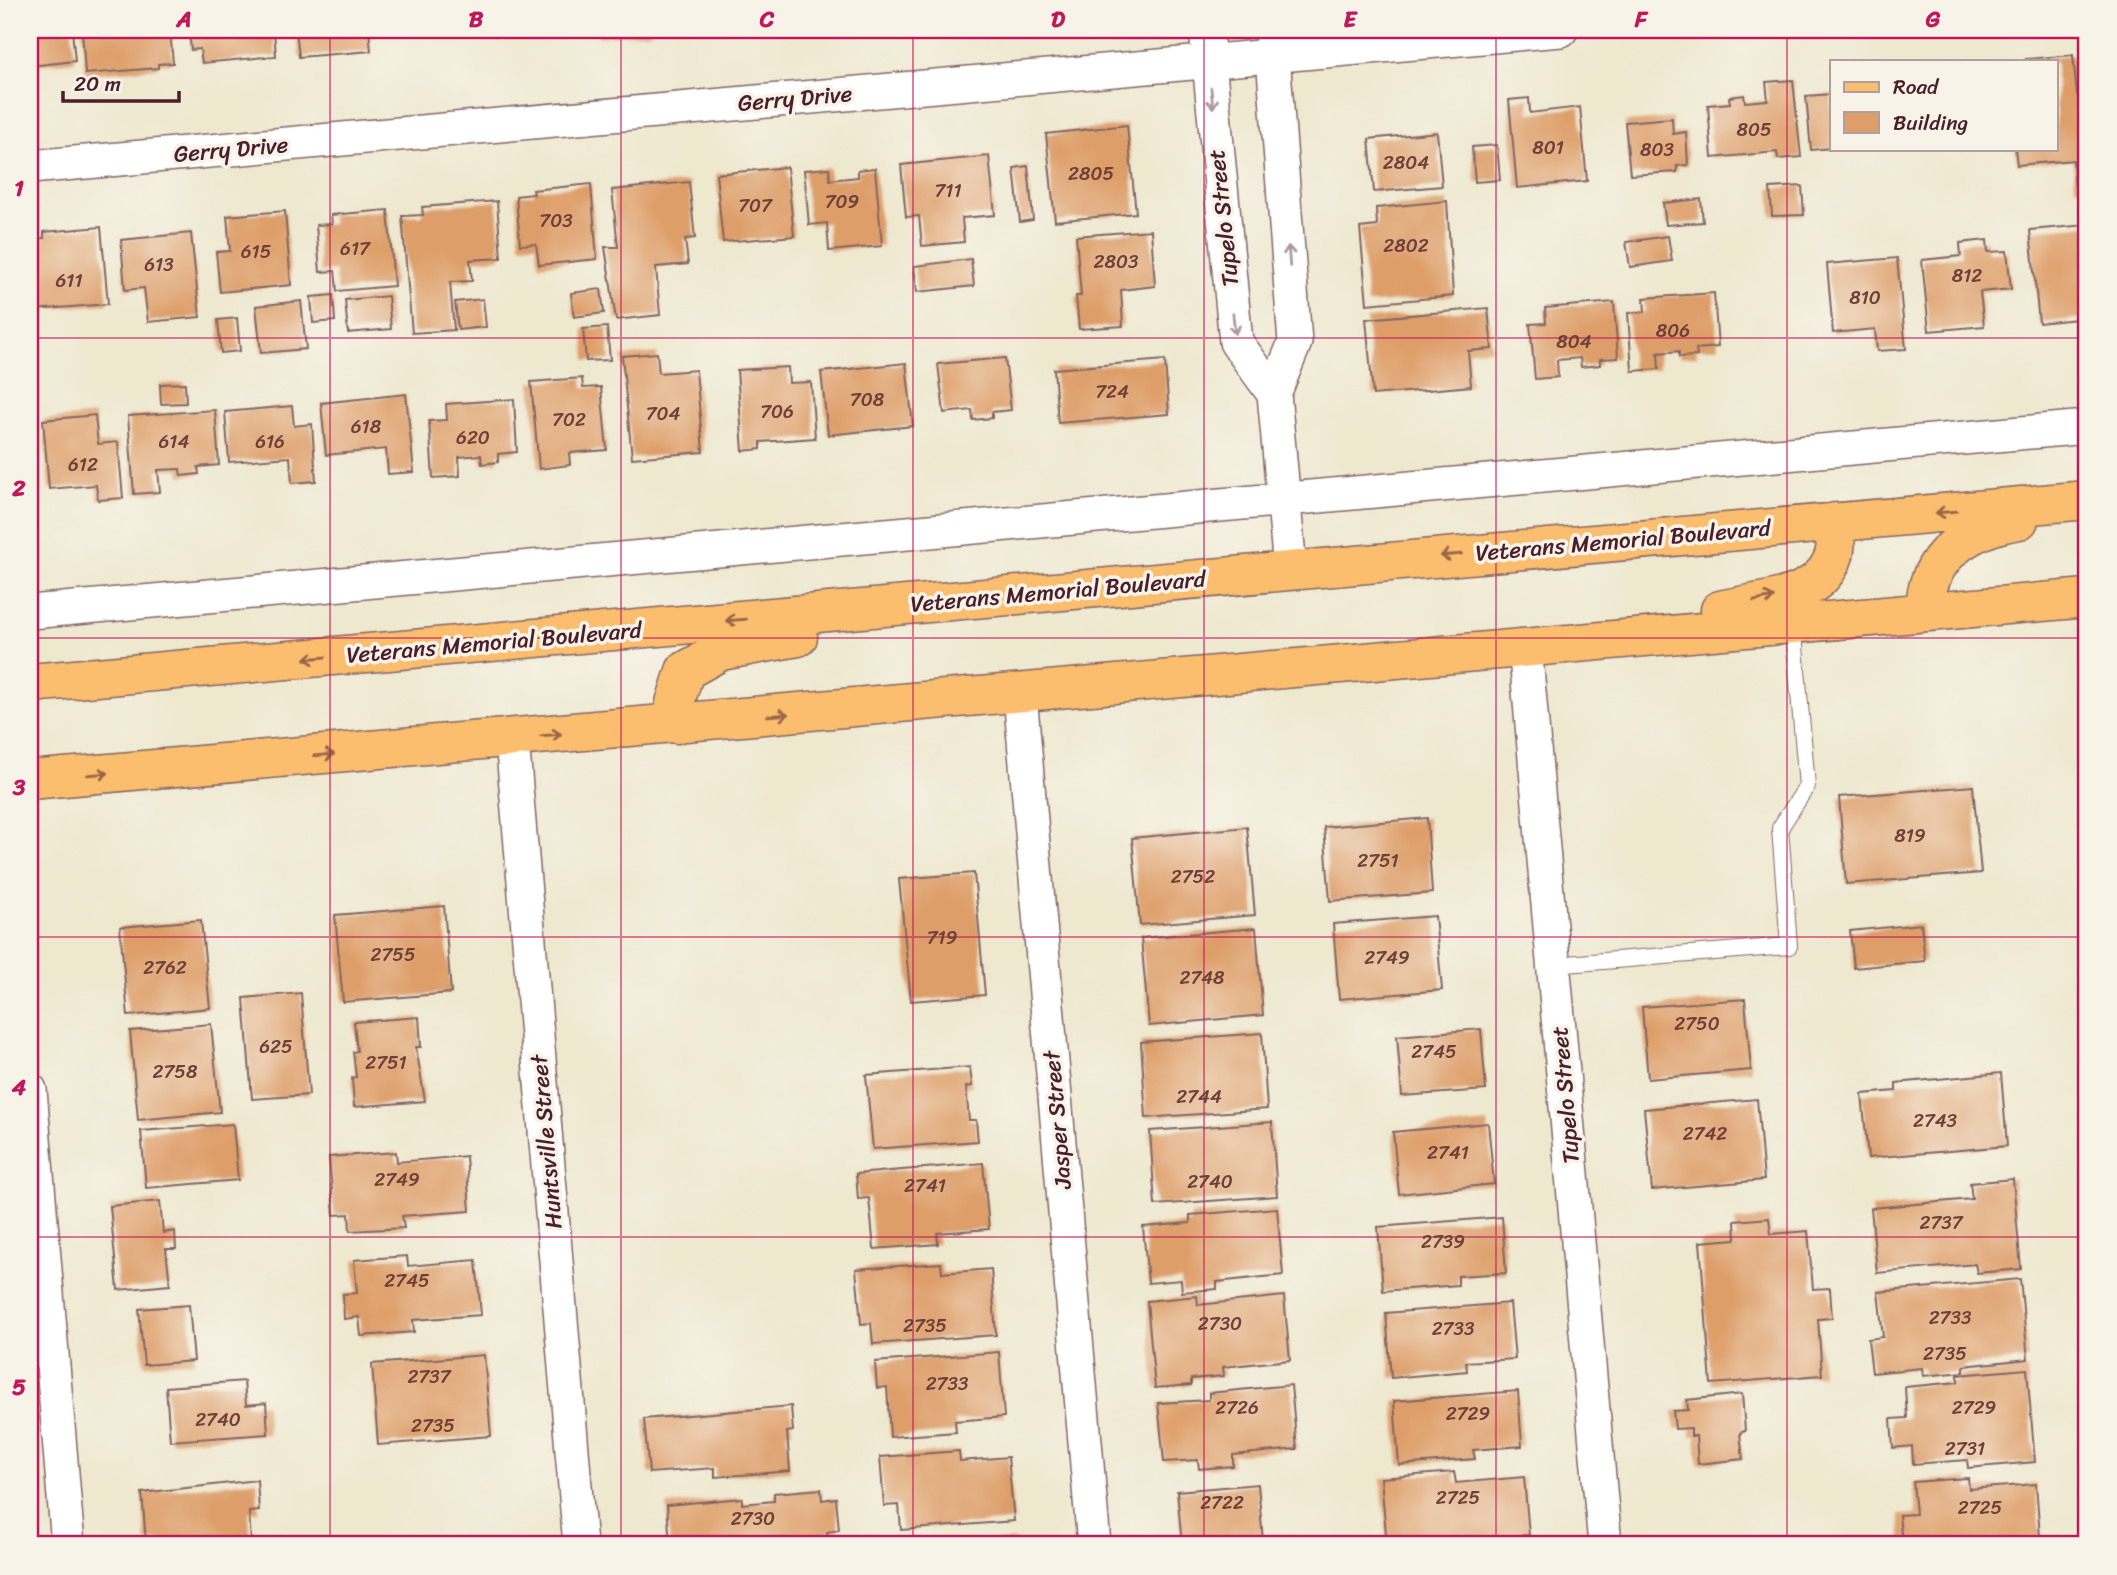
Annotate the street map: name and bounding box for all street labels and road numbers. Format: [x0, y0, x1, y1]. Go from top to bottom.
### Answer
street label: Gerry Drive [736, 73, 854, 124]
street label: Gerry Drive [172, 124, 290, 175]
street label: Tupelo Street [1196, 147, 1251, 289]
street label: Veterans Memorial Boulevard [1474, 507, 1774, 574]
street label: Veterans Memorial Boulevard [909, 558, 1209, 625]
street label: Veterans Memorial Boulevard [345, 609, 645, 676]
street label: Tupelo Street [1539, 1025, 1592, 1165]
street label: Jasper Street [1031, 1048, 1084, 1192]
street label: Huntsville Street [518, 1052, 575, 1231]

